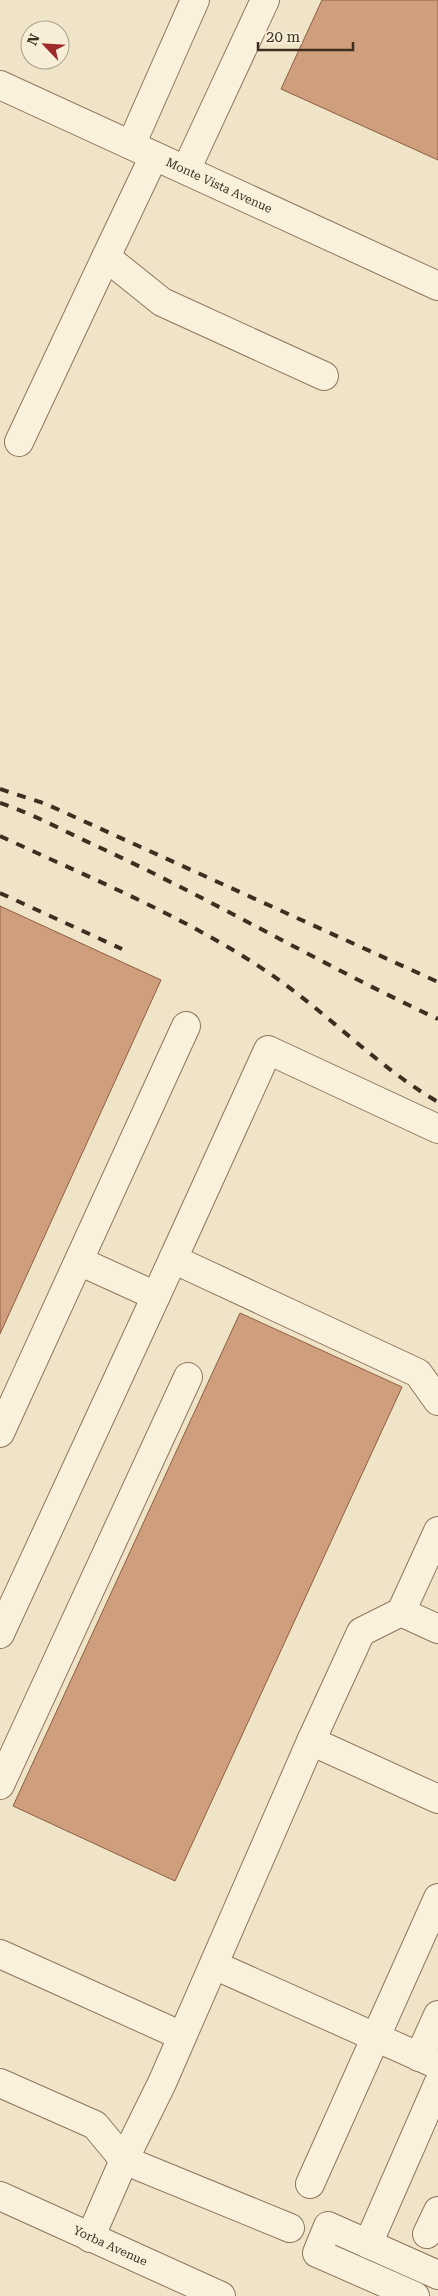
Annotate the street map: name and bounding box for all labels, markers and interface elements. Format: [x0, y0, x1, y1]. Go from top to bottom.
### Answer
north arrow [20, 20, 70, 70]
scale bar [258, 20, 353, 52]
text: 20 m [266, 28, 301, 46]
text: N [24, 31, 43, 48]
street label: Monte Vista Avenue [164, 155, 275, 216]
street label: Yorba Avenue [71, 2223, 150, 2269]

